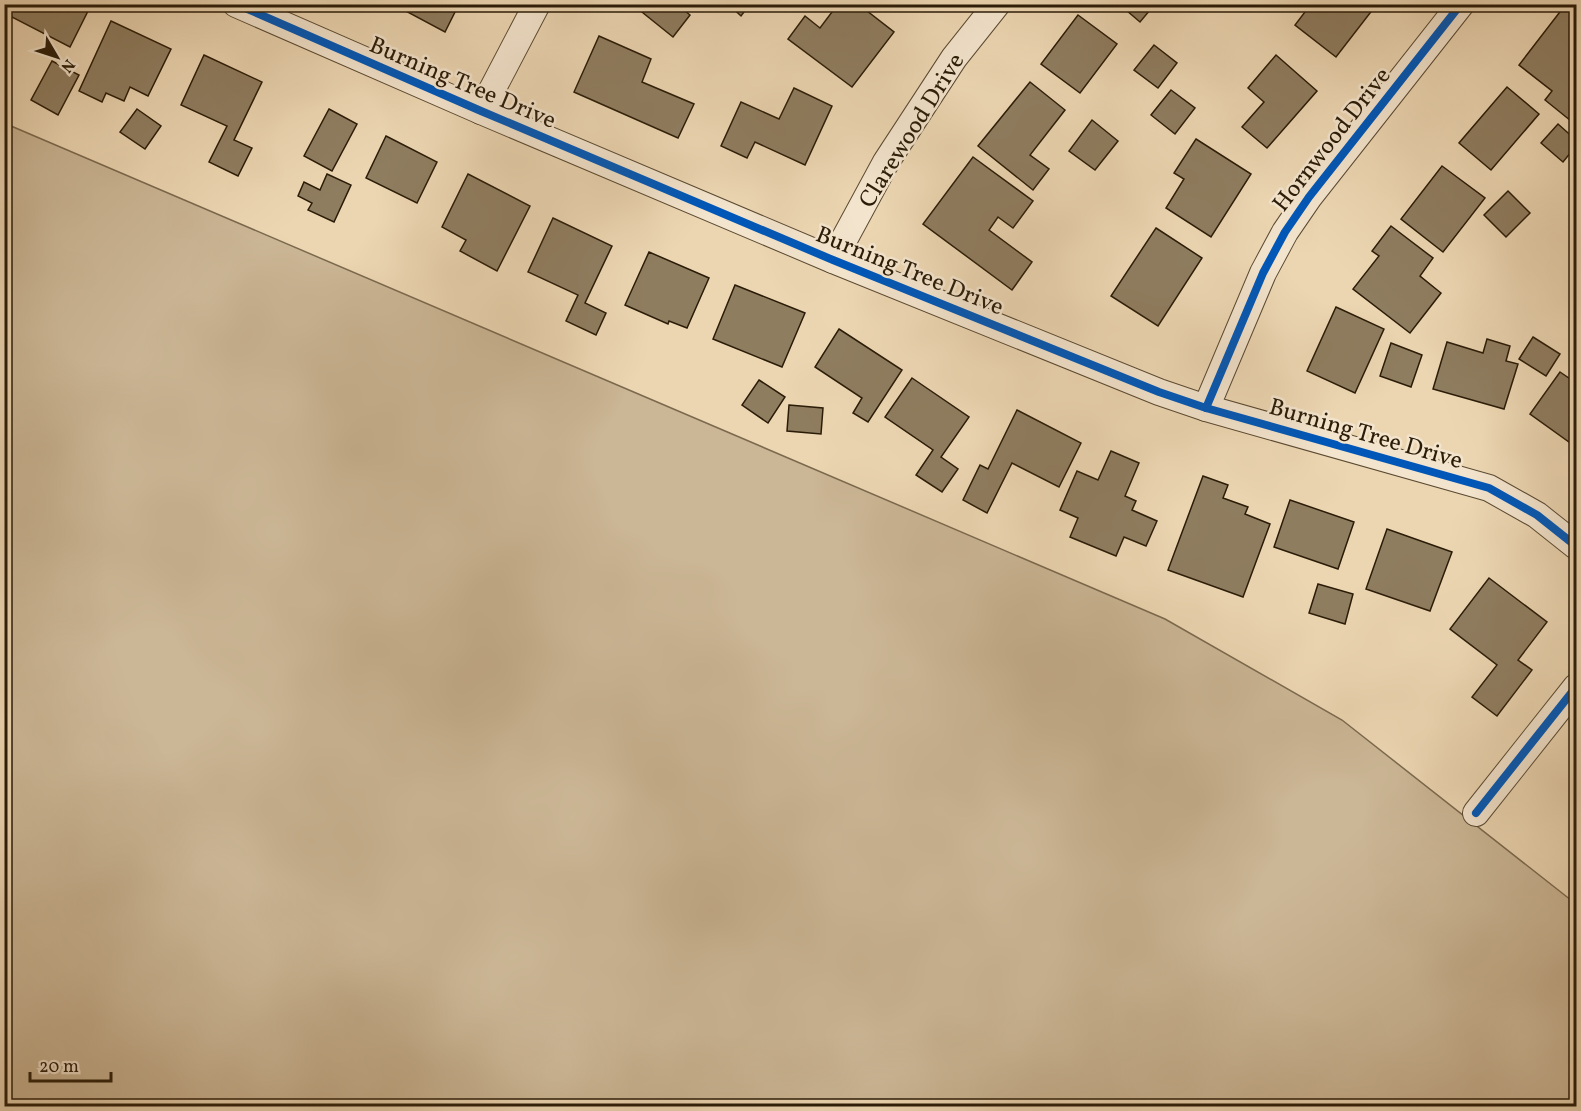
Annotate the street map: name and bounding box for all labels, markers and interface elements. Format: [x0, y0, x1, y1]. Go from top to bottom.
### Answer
north arrow [27, 27, 87, 87]
street label: Burning Tree Drive [363, 29, 561, 139]
street label: Clarewood Drive [851, 47, 974, 215]
text: N [55, 54, 79, 77]
street label: Hornwood Drive [1265, 61, 1400, 220]
street label: Burning Tree Drive [810, 219, 1008, 325]
street label: Burning Tree Drive [1265, 391, 1466, 479]
scale bar [30, 1045, 111, 1083]
text: 20 m [39, 1055, 79, 1080]

